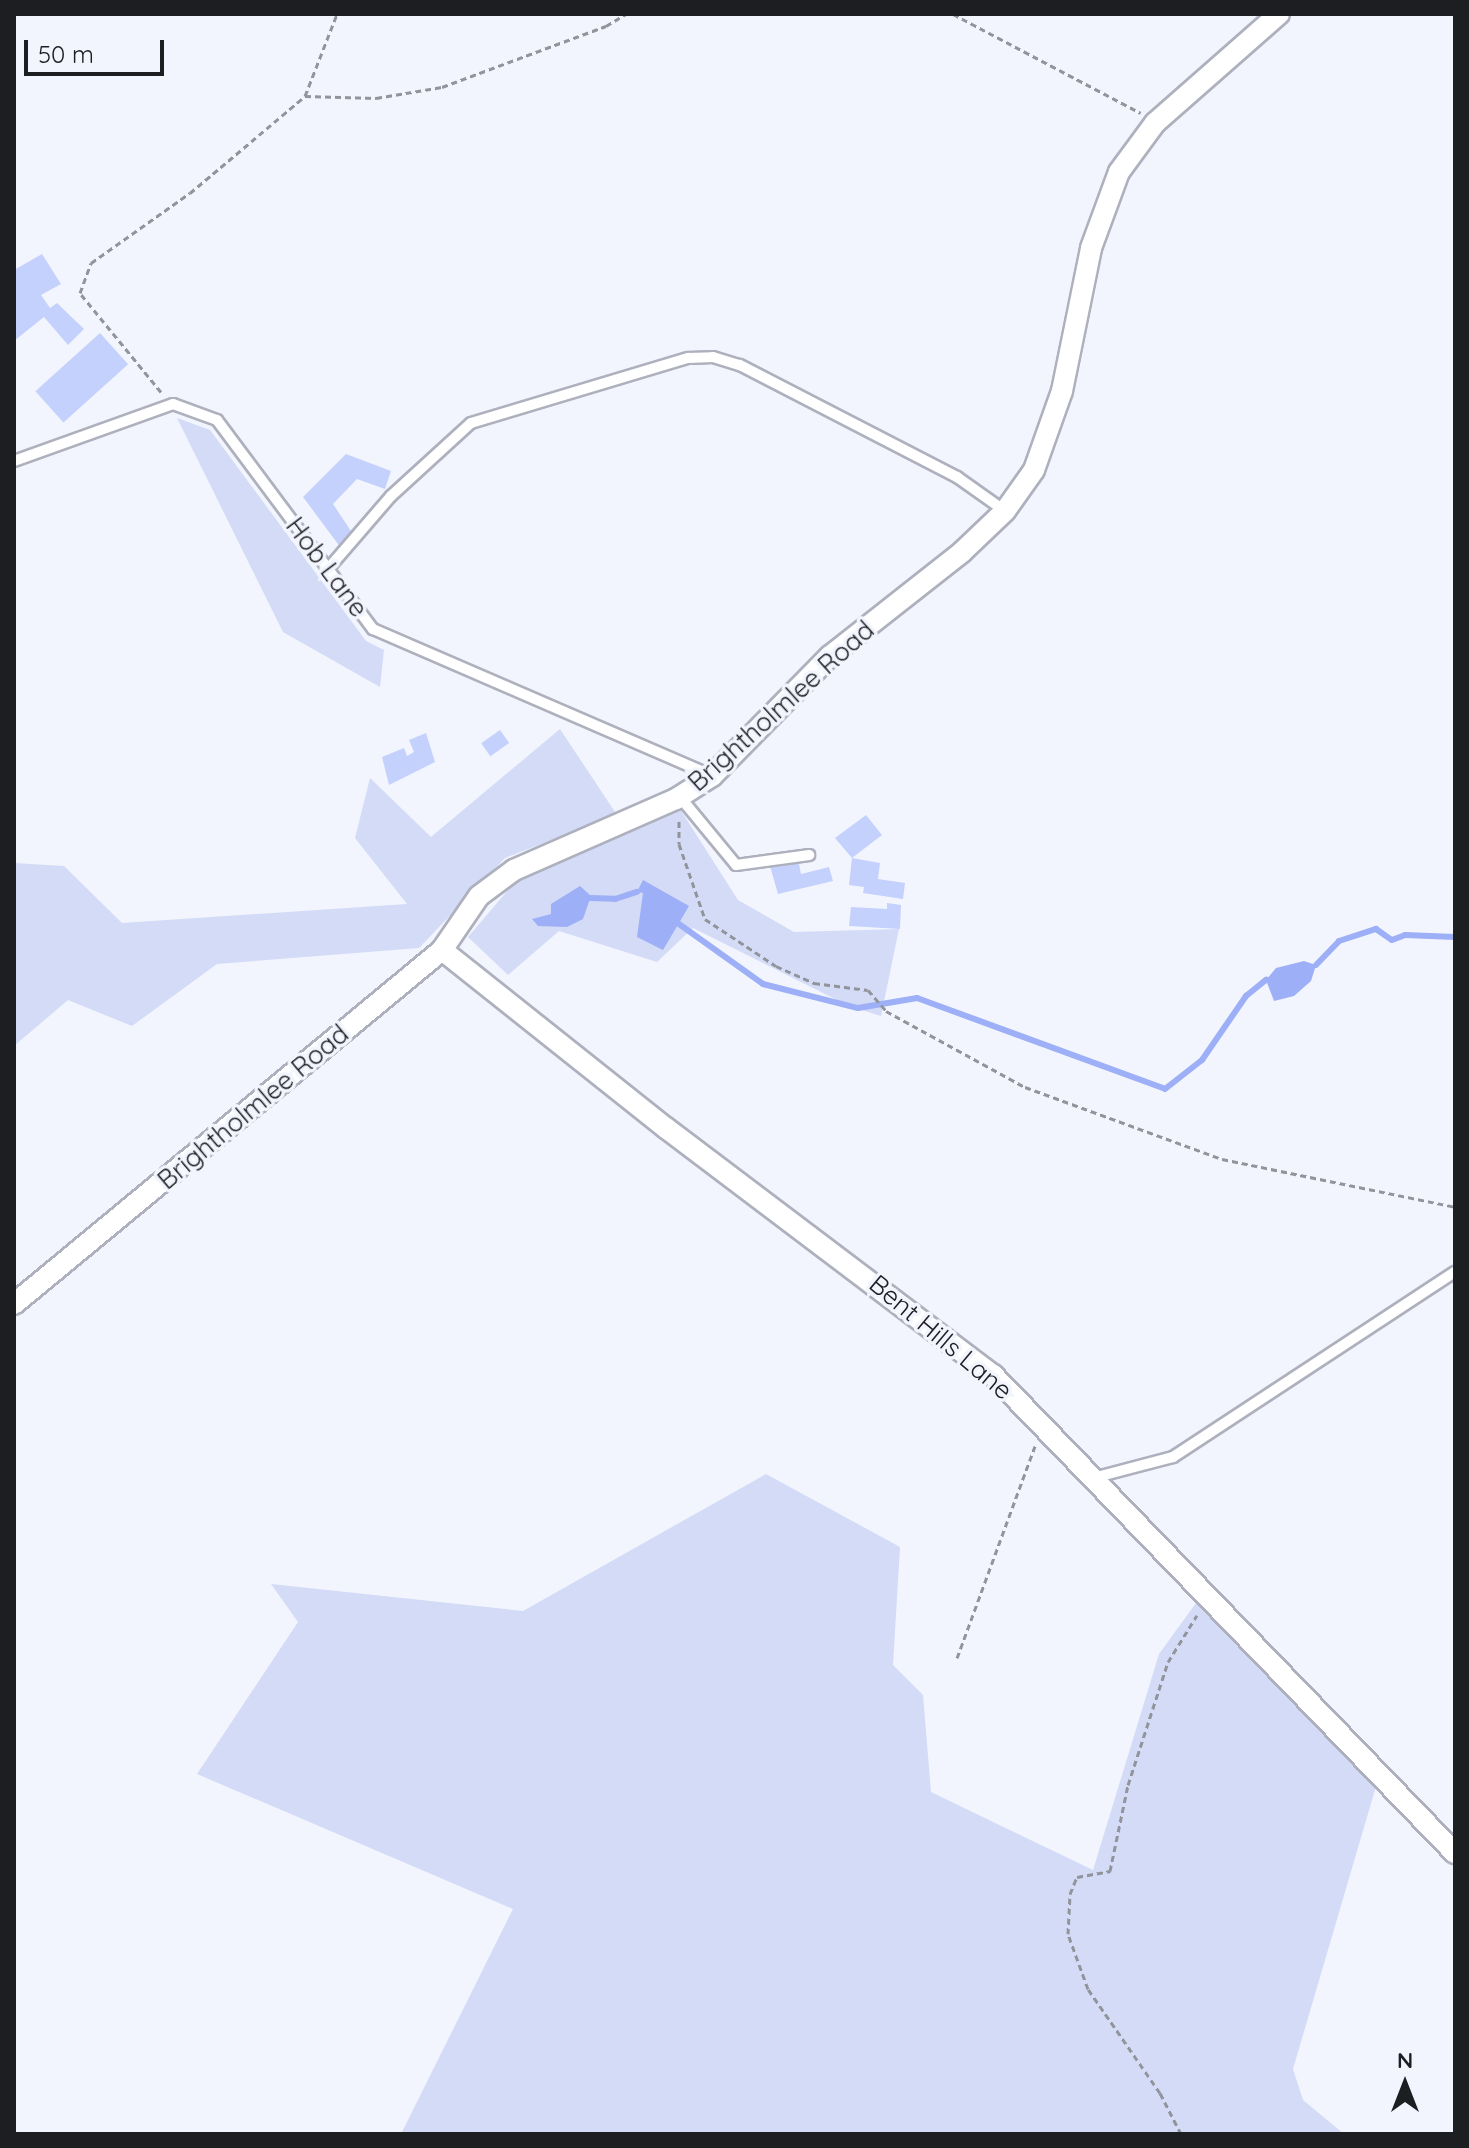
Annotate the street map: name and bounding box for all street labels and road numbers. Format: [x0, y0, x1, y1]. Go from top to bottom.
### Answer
street label: Hob Lane [279, 511, 375, 623]
street label: Brightholmlee Road [682, 614, 880, 798]
street label: Brightholmlee Road [151, 1018, 355, 1196]
street label: Bent Hills Lane [863, 1268, 1019, 1406]

